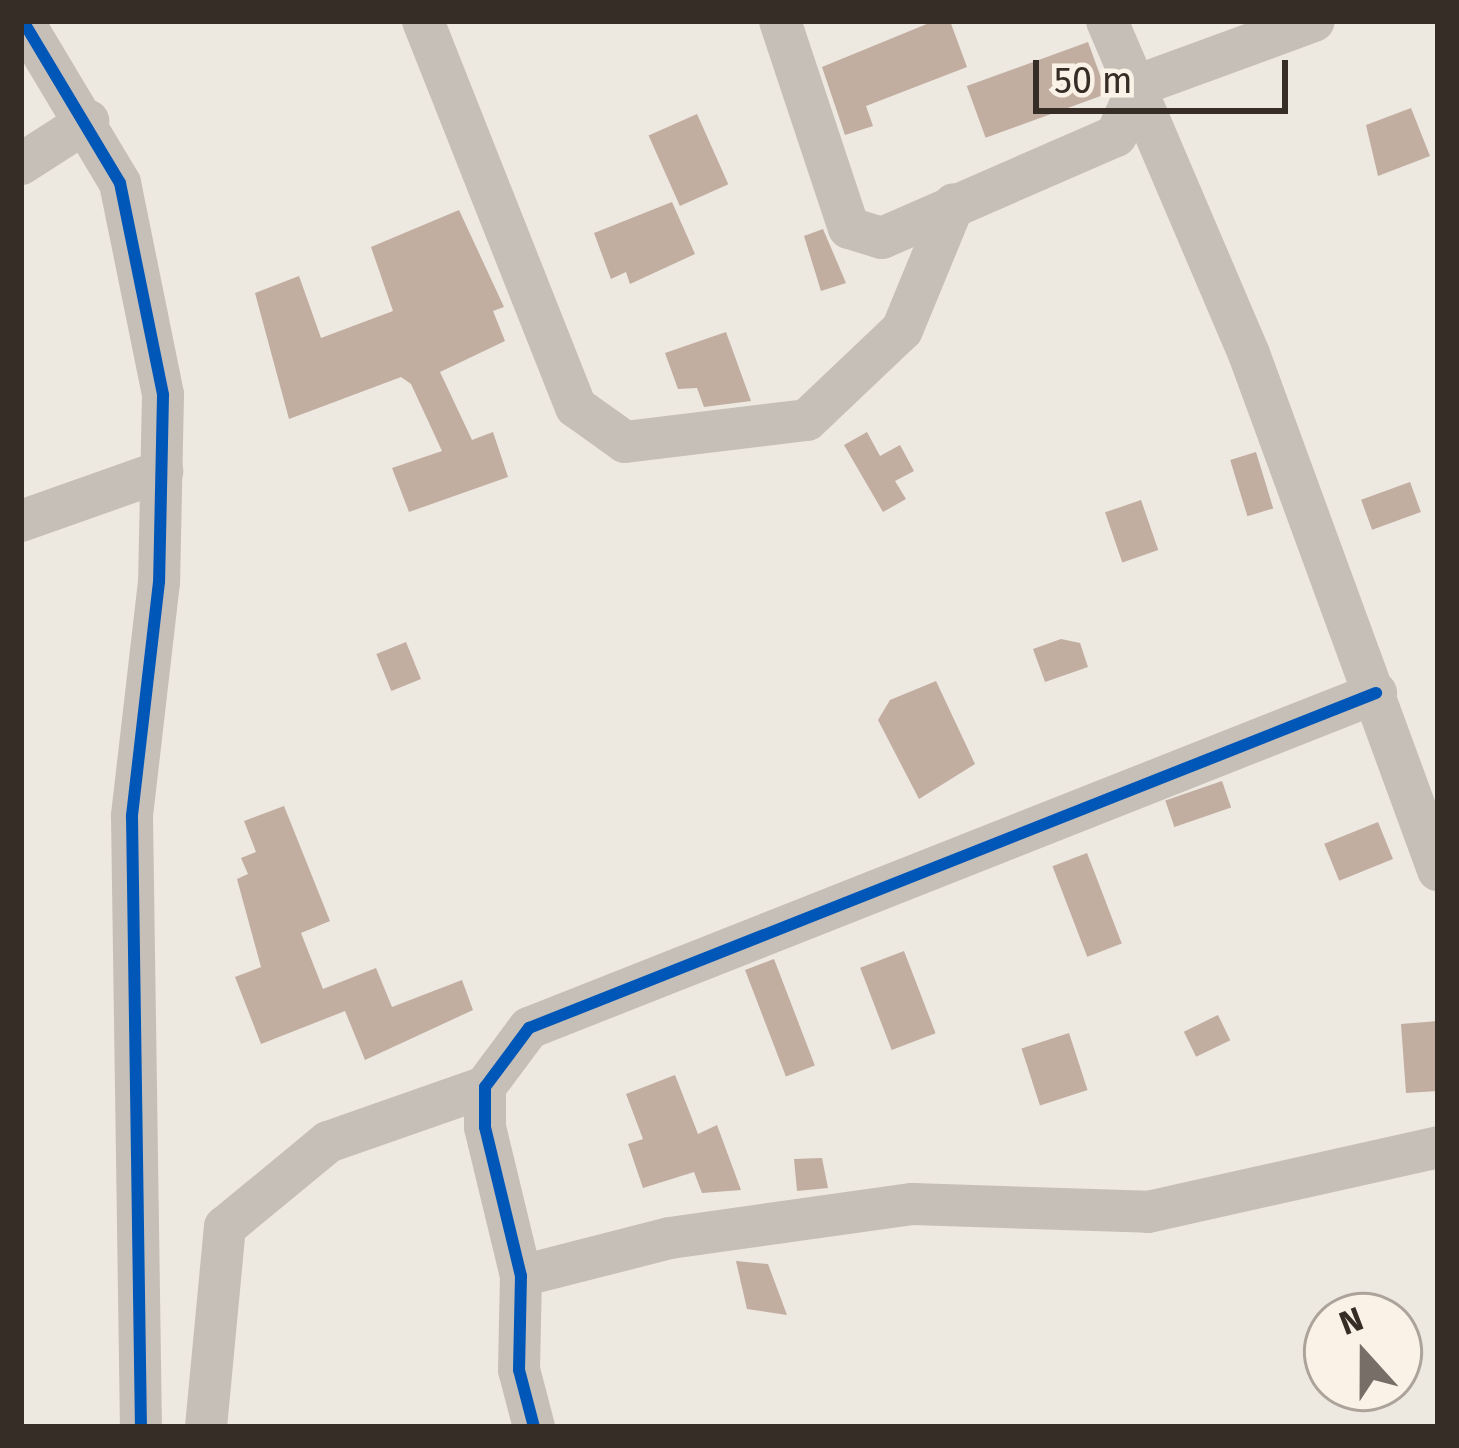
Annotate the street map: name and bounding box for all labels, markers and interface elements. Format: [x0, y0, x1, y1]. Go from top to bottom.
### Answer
scale bar [1039, 36, 1294, 110]
text: 50 m [1054, 59, 1133, 103]
north arrow [1303, 1292, 1423, 1412]
text: N [1334, 1299, 1369, 1344]

